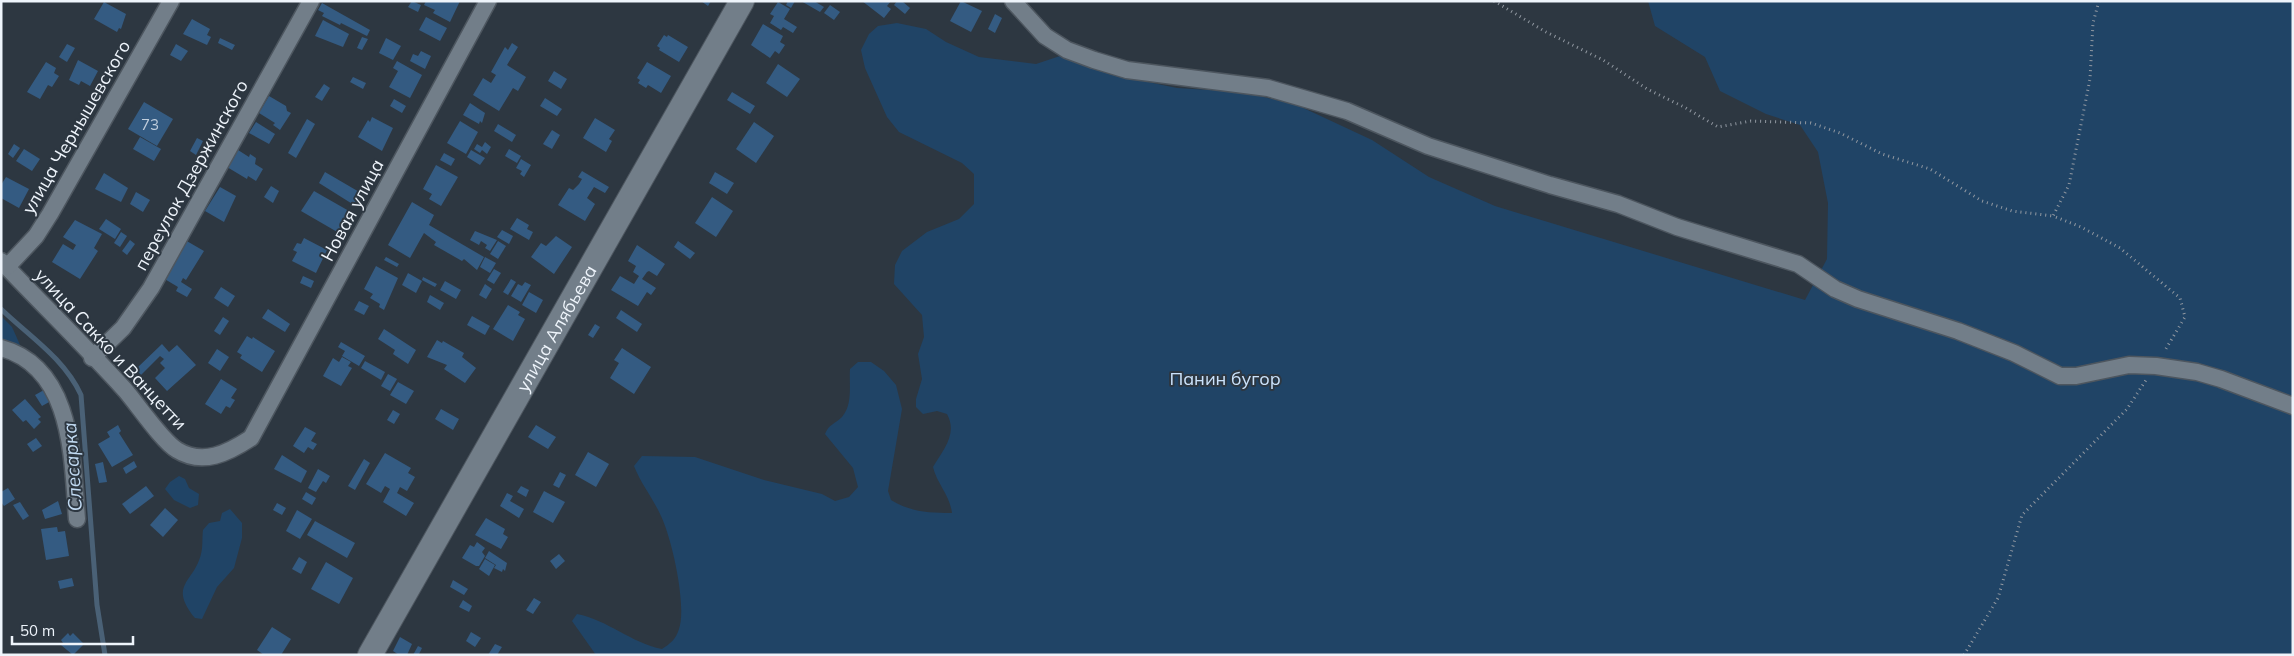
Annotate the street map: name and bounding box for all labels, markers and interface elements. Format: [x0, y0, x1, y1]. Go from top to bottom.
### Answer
street label: улица Чернышевского [17, 36, 135, 218]
street label: переулок Дзержинского [129, 76, 253, 274]
house number: 73 [141, 115, 159, 134]
street label: Новая улица [315, 155, 389, 265]
street label: улица Алябьева [511, 261, 601, 396]
street label: улица Сакко и Ванцетти [30, 263, 192, 435]
park label: Панин бугор [1169, 367, 1281, 390]
water label: Слесарка [57, 422, 87, 512]
scale bar [12, 614, 134, 646]
text: 50 m [20, 621, 55, 640]

